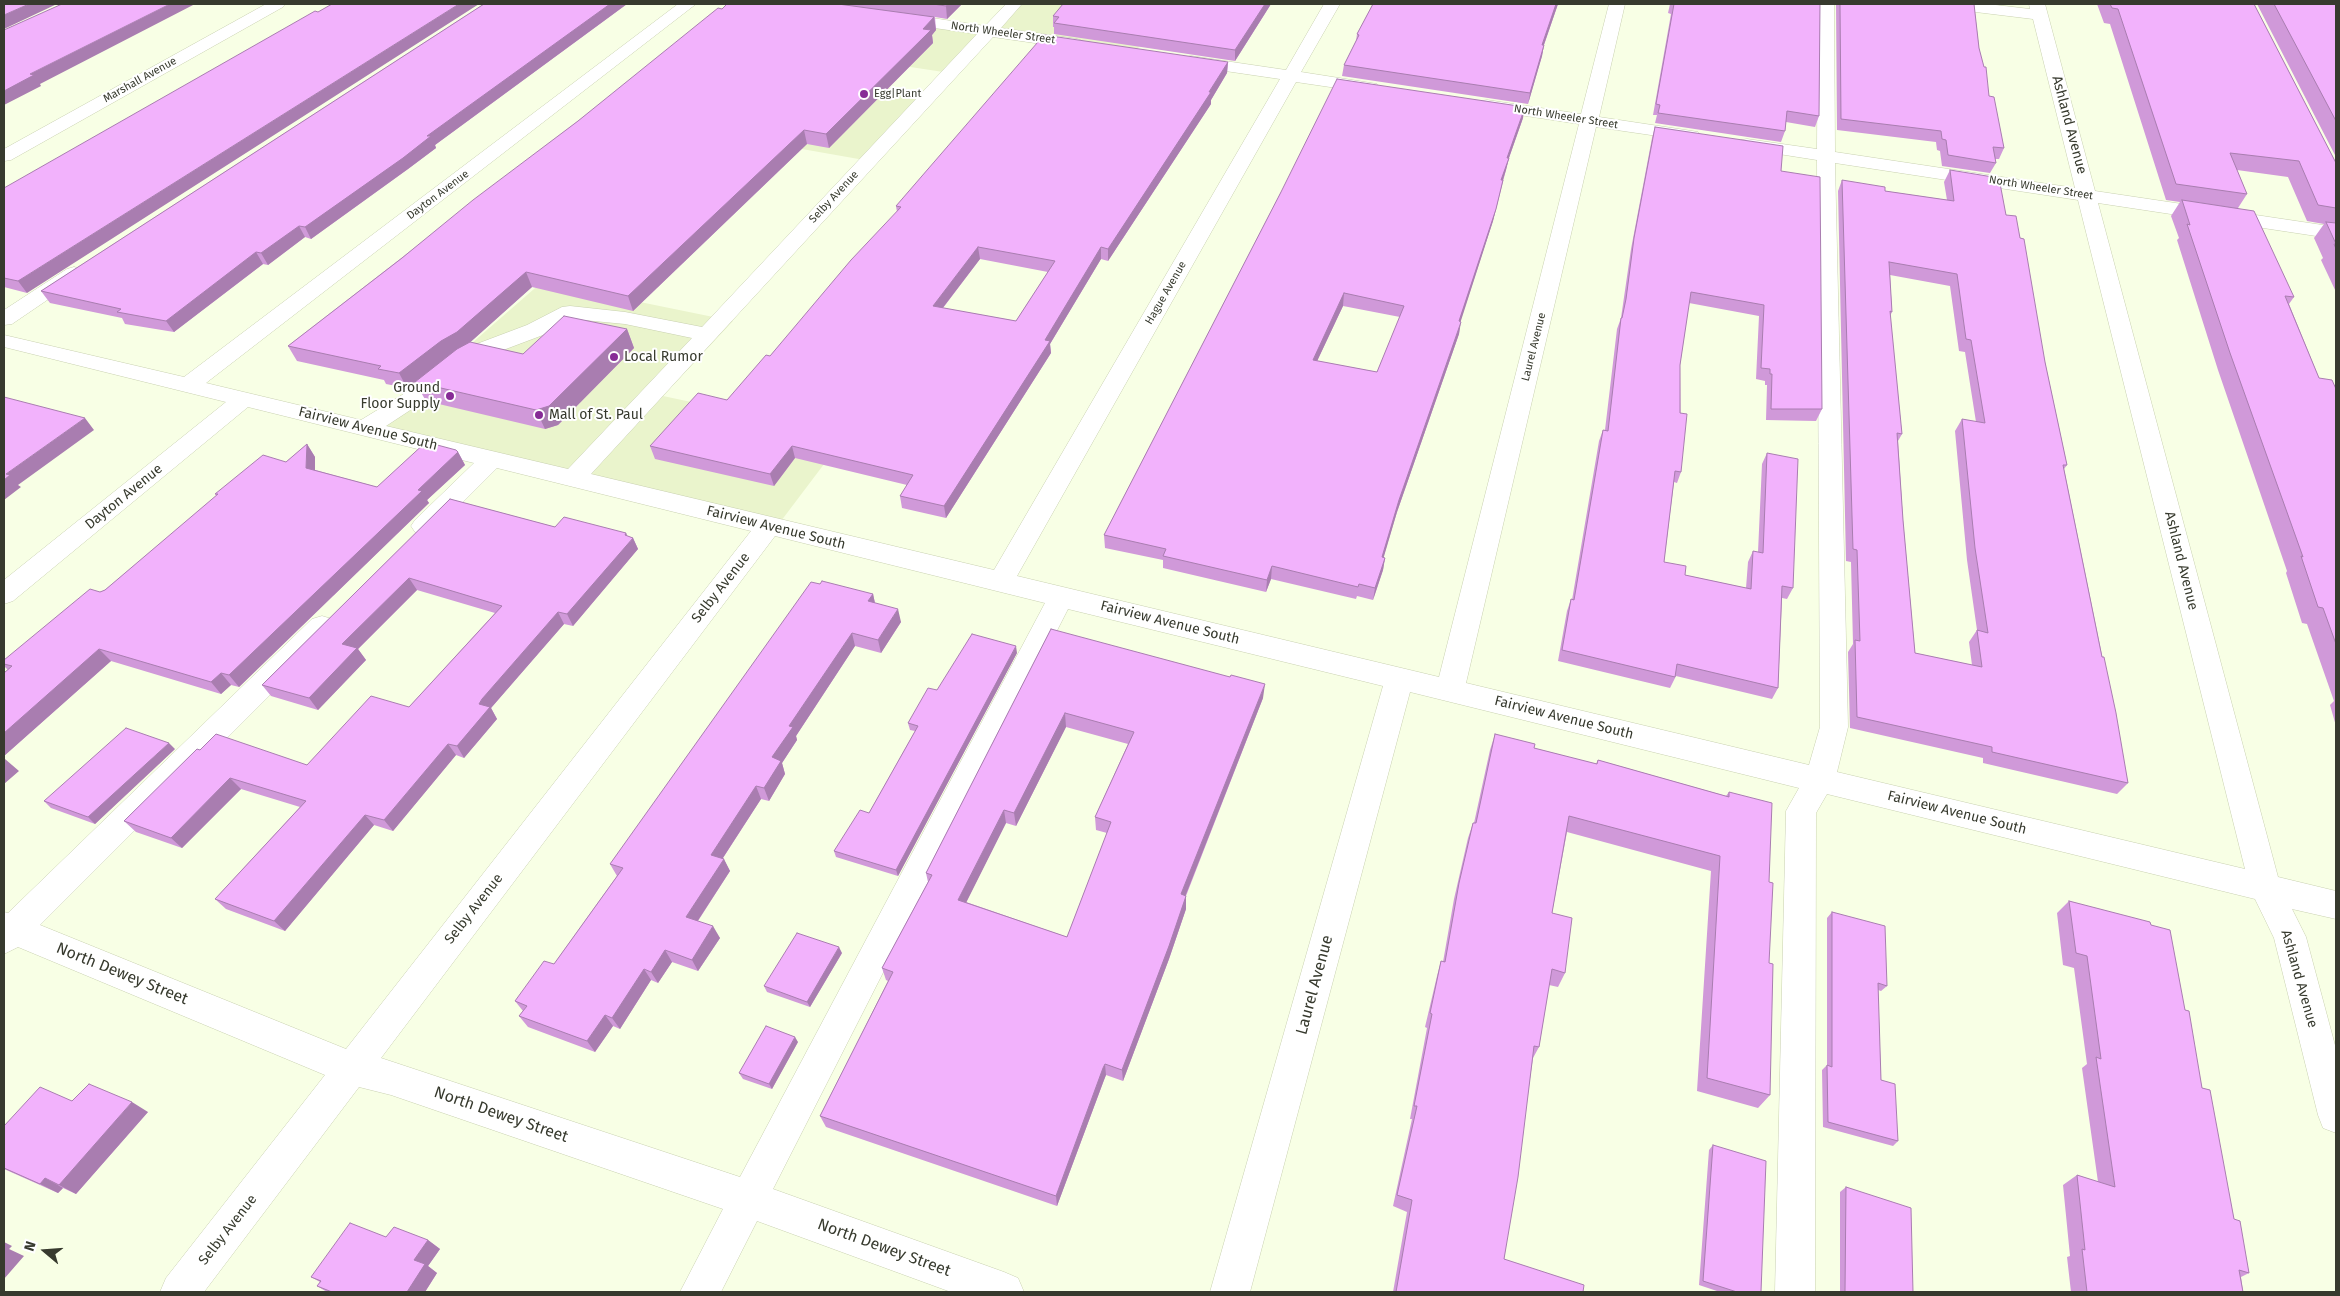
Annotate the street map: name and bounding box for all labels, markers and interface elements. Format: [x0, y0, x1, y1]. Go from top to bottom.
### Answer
street label: North Wheeler Street [950, 19, 1056, 47]
street label: Marshall Avenue [101, 54, 179, 106]
street label: Ashland Avenue [2048, 74, 2090, 176]
place label: Egg|Plant [874, 87, 921, 101]
marker: Egg|Plant [858, 88, 870, 100]
street label: North Wheeler Street [1513, 102, 1619, 132]
street label: Dayton Avenue [404, 167, 472, 223]
street label: Selby Avenue [806, 168, 862, 226]
street label: North Wheeler Street [1988, 173, 2094, 203]
street label: Hague Avenue [1143, 259, 1189, 327]
street label: Laurel Avenue [1519, 311, 1549, 383]
place label: Local Rumor [624, 349, 703, 365]
marker: Local Rumor [608, 351, 620, 363]
place label: Ground Floor Supply [361, 380, 440, 412]
marker: Ground Floor Supply [444, 390, 456, 402]
street label: Fairview Avenue South [297, 404, 439, 454]
place label: Mall of St. Paul [549, 407, 643, 423]
marker: Mall of St. Paul [533, 409, 545, 421]
street label: Dayton Avenue [82, 461, 166, 533]
street label: Fairview Avenue South [705, 503, 847, 553]
street label: Ashland Avenue [2161, 510, 2201, 612]
street label: Selby Avenue [688, 549, 754, 627]
street label: Fairview Avenue South [1099, 598, 1241, 648]
street label: Fairview Avenue South [1493, 693, 1635, 743]
street label: Fairview Avenue South [1886, 788, 2028, 838]
street label: Selby Avenue [441, 870, 507, 948]
street label: Ashland Avenue [2277, 928, 2321, 1030]
street label: Laurel Avenue [1292, 933, 1338, 1037]
street label: North Dewey Street [53, 939, 191, 1009]
street label: North Dewey Street [431, 1083, 571, 1147]
street label: Selby Avenue [195, 1191, 261, 1269]
street label: North Dewey Street [815, 1215, 953, 1281]
north arrow [20, 1226, 70, 1276]
text: N [21, 1239, 40, 1253]

